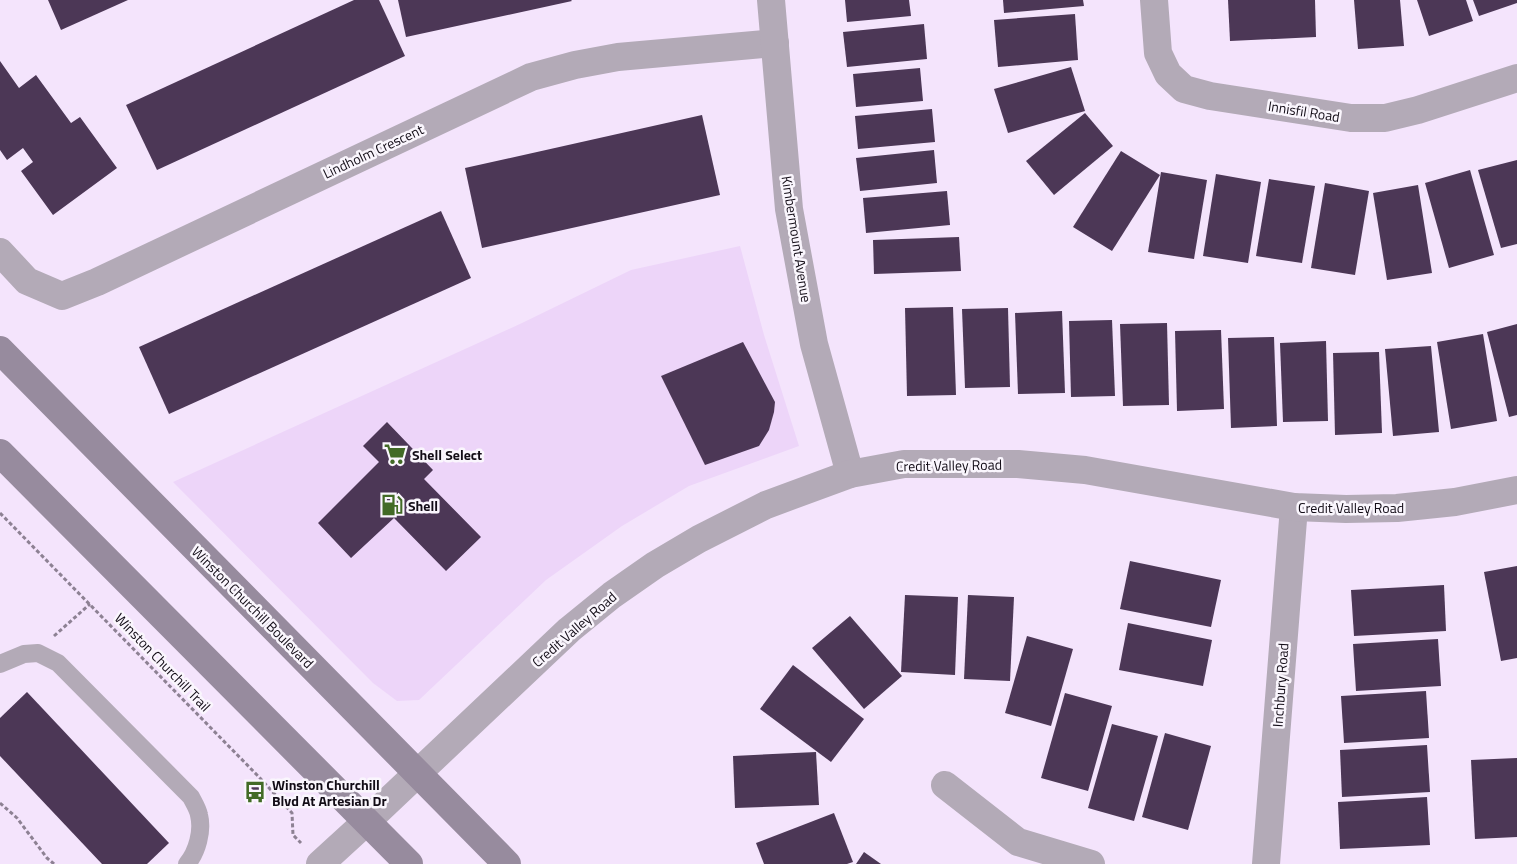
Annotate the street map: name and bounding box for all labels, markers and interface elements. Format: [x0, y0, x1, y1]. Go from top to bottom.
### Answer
street label: Innisfil Road [1267, 95, 1341, 127]
street label: Lindholm Crescent [319, 118, 427, 184]
street label: Kimbermount Avenue [777, 174, 817, 304]
supermarket icon: Shell Select [382, 441, 408, 467]
place label: Shell Select [412, 444, 482, 465]
street label: Credit Valley Road [896, 454, 1002, 476]
fuel station icon: Shell [379, 492, 405, 518]
place label: Shell [408, 495, 438, 516]
street label: Credit Valley Road [1298, 497, 1404, 518]
street label: Winston Churchill Boulevard [187, 541, 319, 673]
street label: Credit Valley Road [527, 586, 621, 672]
street label: Winston Churchill Trail [110, 608, 216, 716]
street label: Inchbury Road [1267, 642, 1293, 728]
place label: Winston Churchill Blvd At Artesian Dr [272, 774, 387, 811]
bus stop icon: Winston Churchill Blvd At Artesian Dr [242, 779, 268, 805]

